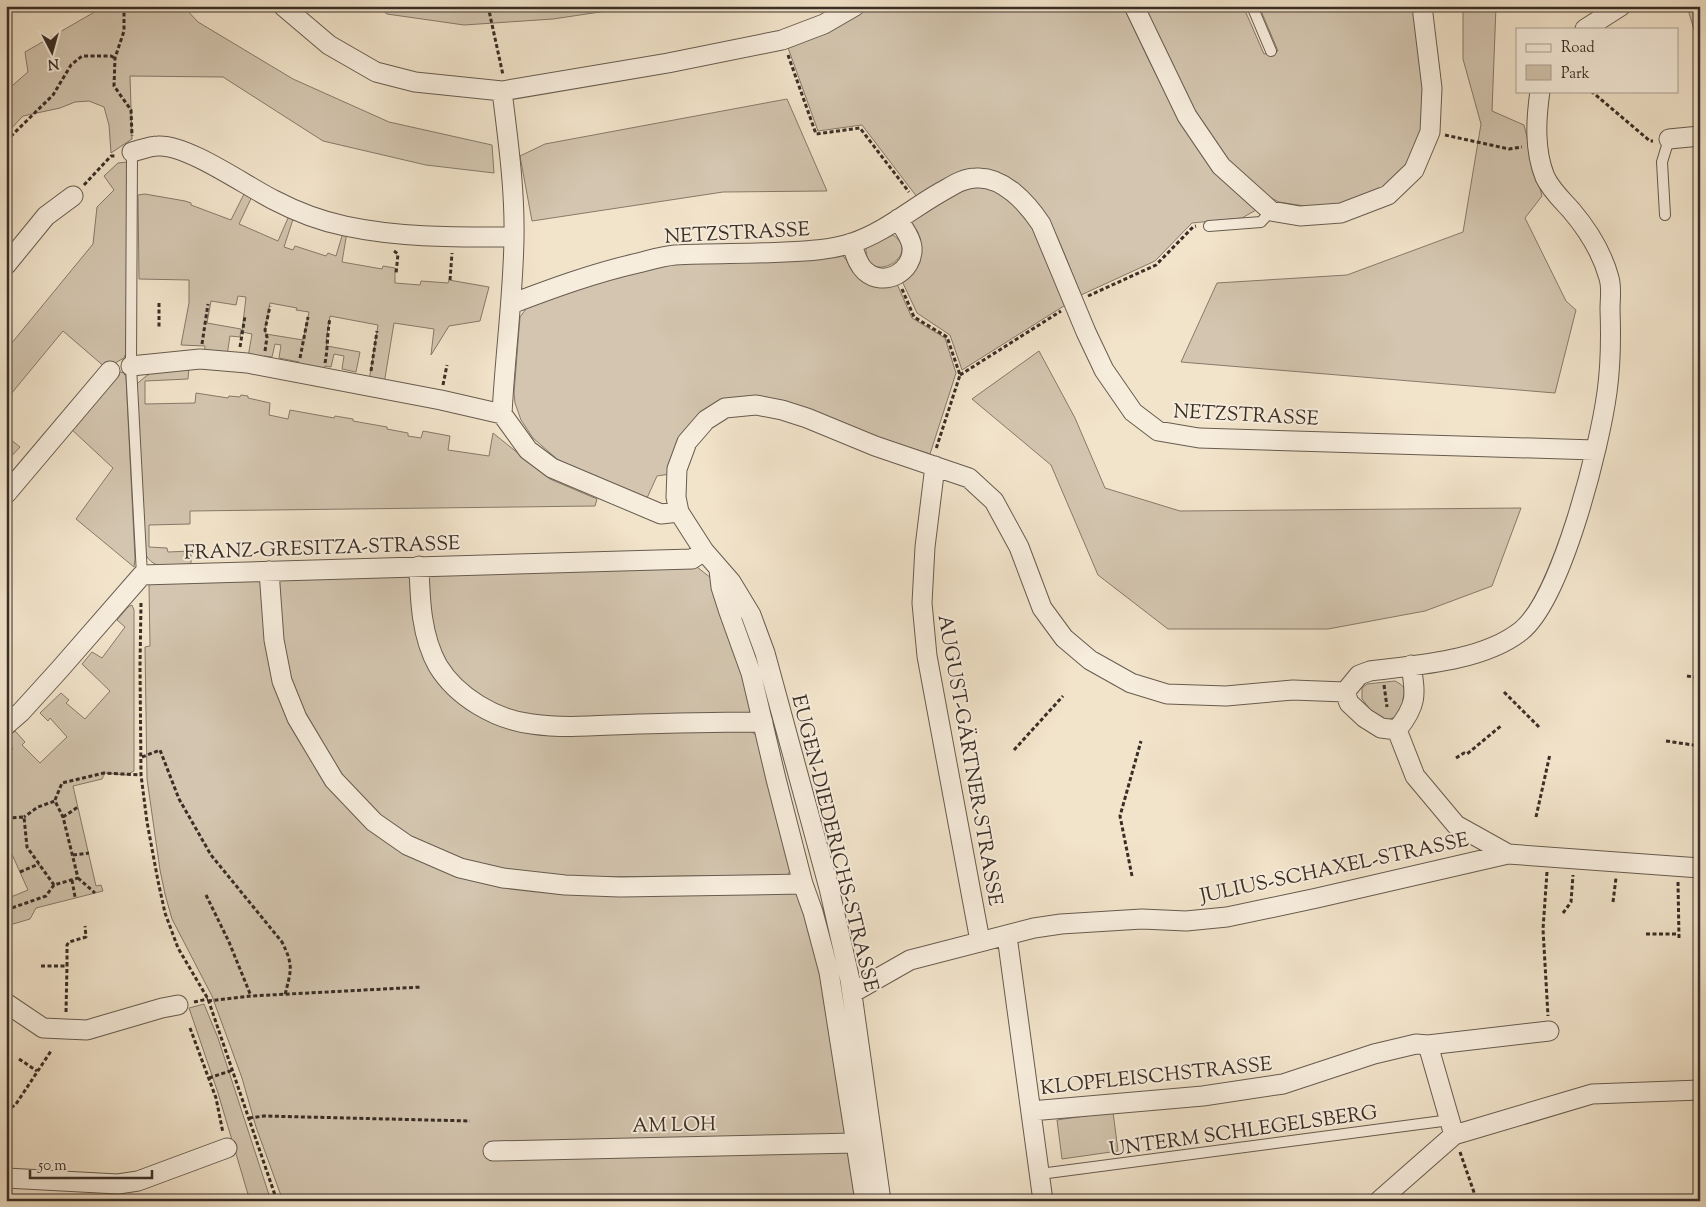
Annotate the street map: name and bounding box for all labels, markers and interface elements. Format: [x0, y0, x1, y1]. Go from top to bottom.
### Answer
north arrow [28, 28, 78, 78]
legend [1516, 28, 1678, 92]
text: Road [1561, 38, 1595, 59]
text: N [47, 52, 60, 73]
text: Park [1561, 64, 1590, 85]
street label: NETZSTRASSE [664, 216, 811, 253]
street label: NETZSTRASSE [1172, 398, 1319, 435]
street label: FRANZ-GRESITZA-STRASSE [183, 530, 461, 569]
street label: AUGUST-GÄRTNER-STRASSE [929, 613, 1008, 908]
street label: EUGEN-DIEDERICHS-STRASSE [783, 692, 885, 995]
street label: JULIUS-SCHAXEL-STRASSE [1197, 827, 1472, 912]
street label: KLOPFLEISCHSTRASSE [1039, 1051, 1274, 1104]
street label: UNTERM SCHLEGELSBERG [1107, 1099, 1379, 1166]
street label: AM LOH [632, 1111, 716, 1142]
scale bar [30, 1147, 152, 1179]
text: 50 m [37, 1156, 67, 1177]

